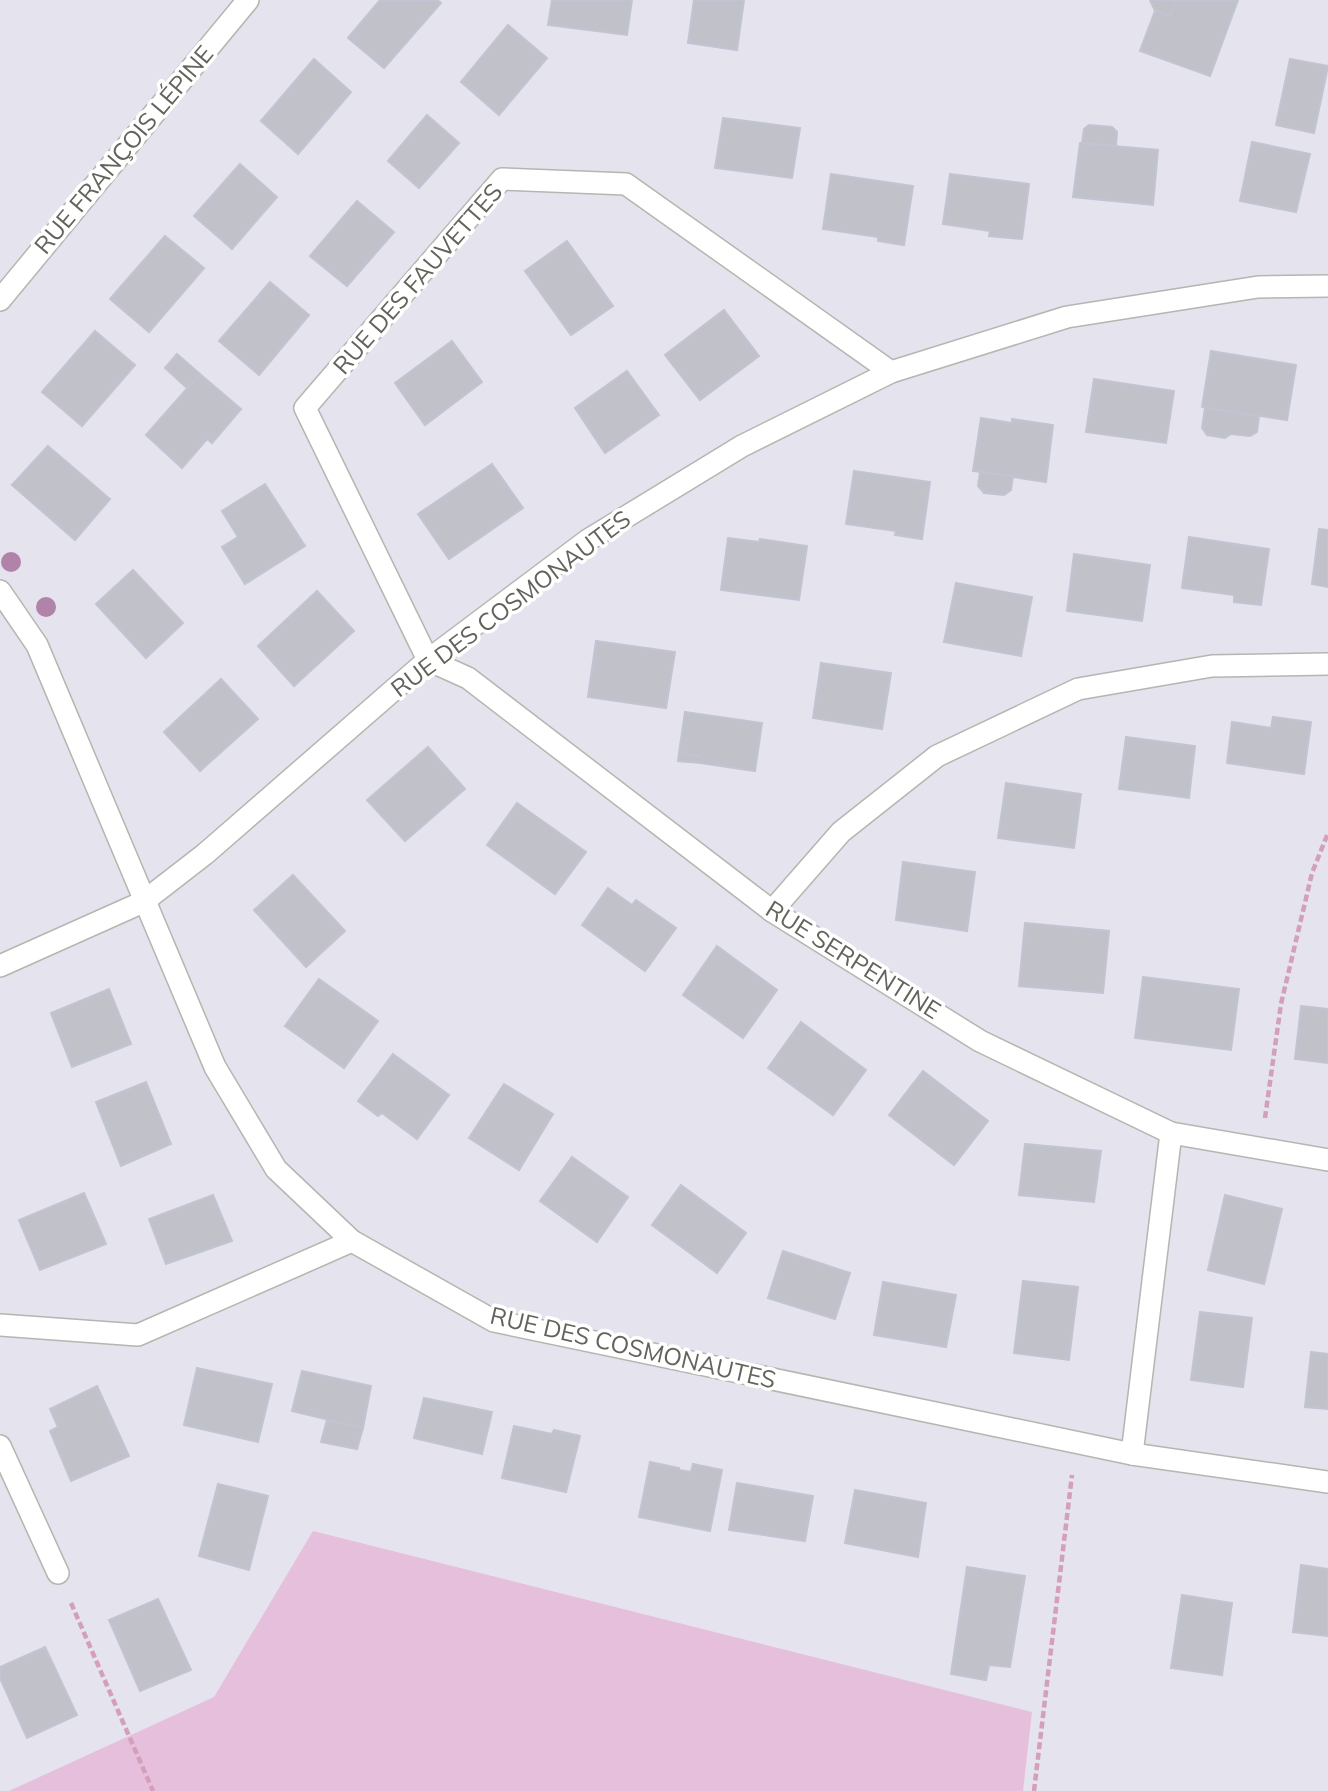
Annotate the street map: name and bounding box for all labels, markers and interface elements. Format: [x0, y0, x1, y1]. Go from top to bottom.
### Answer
street label: RUE FRANÇOIS LÉPINE [27, 39, 219, 260]
street label: RUE DES FAUVETTES [326, 177, 508, 380]
street label: RUE DES COSMONAUTES [385, 503, 636, 703]
street label: RUE SERPENTINE [761, 893, 947, 1025]
street label: RUE DES COSMONAUTES [487, 1300, 779, 1395]

